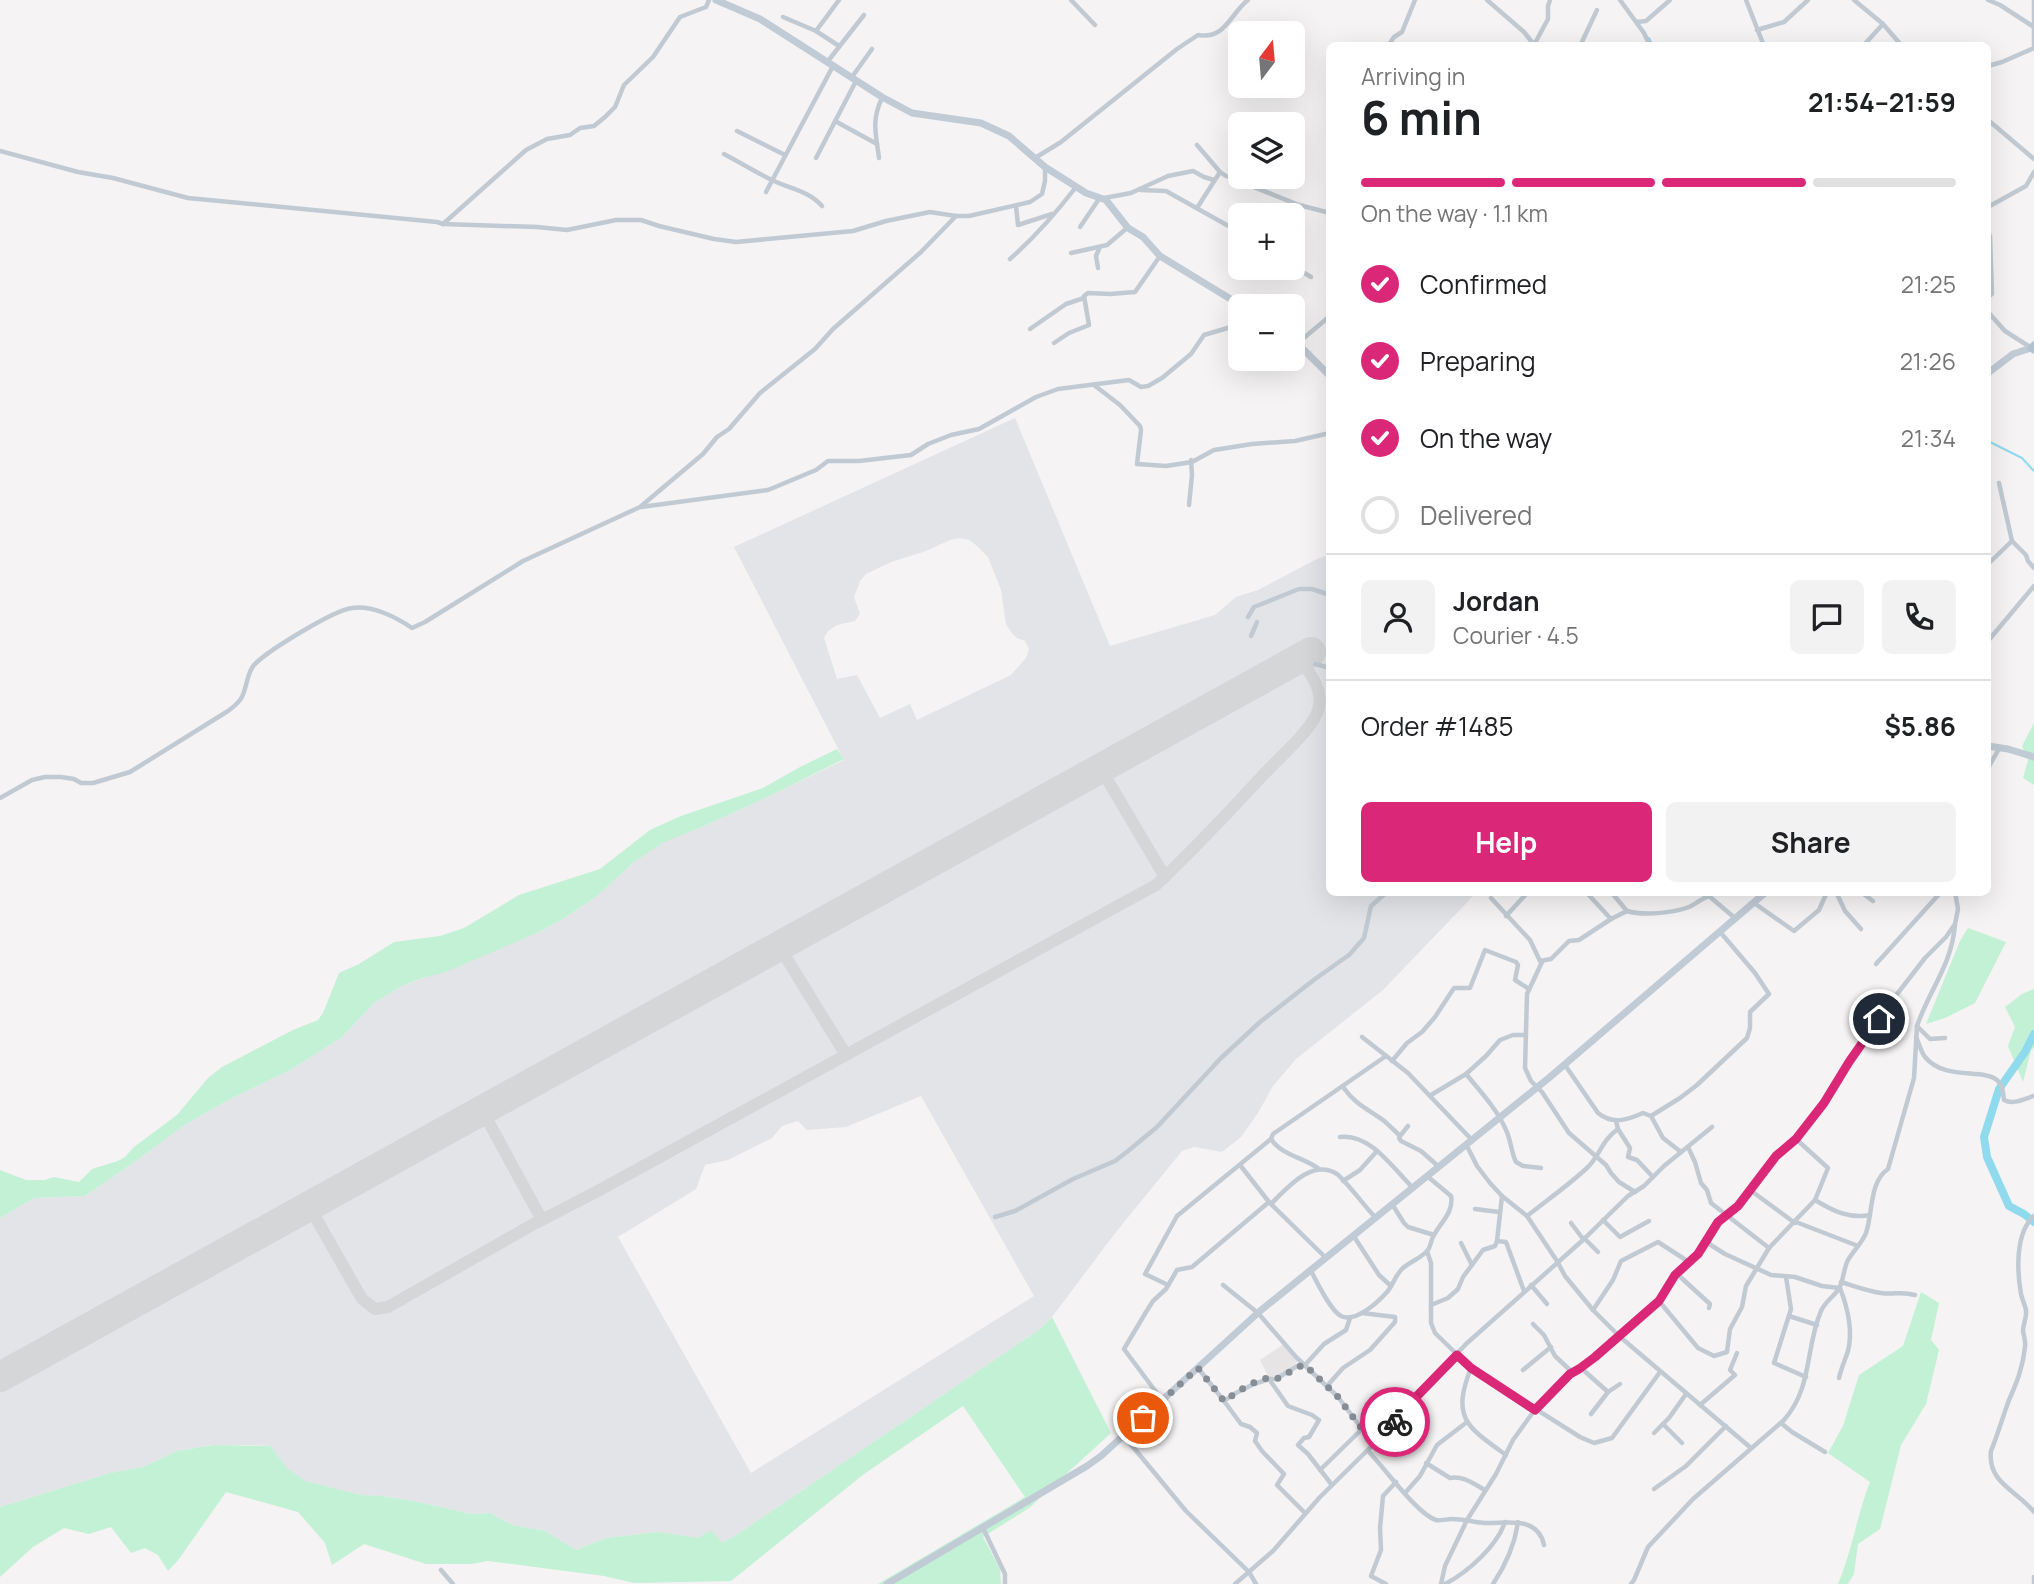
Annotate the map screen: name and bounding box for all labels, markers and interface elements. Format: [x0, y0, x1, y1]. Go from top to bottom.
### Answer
north arrow [1228, 21, 1306, 98]
map controls [1228, 21, 1305, 371]
text: Arriving in [1361, 60, 1466, 92]
text: 21:54–21:59 [1808, 84, 1956, 120]
text: 6 min [1361, 86, 1482, 149]
button: layers [1228, 112, 1305, 189]
text: On the way · 1.1 km [1361, 197, 1548, 229]
button: + [1228, 203, 1305, 280]
icon: check [1361, 265, 1399, 303]
text: Confirmed [1420, 266, 1547, 302]
text: 21:25 [1901, 268, 1956, 300]
button: − [1228, 294, 1305, 371]
icon: check [1361, 342, 1399, 380]
text: Preparing [1420, 343, 1536, 379]
text: 21:26 [1900, 345, 1956, 377]
icon: check [1361, 419, 1399, 457]
text: On the way [1420, 420, 1552, 456]
text: 21:34 [1901, 422, 1956, 454]
text: Delivered [1420, 497, 1532, 533]
button: person [1361, 580, 1435, 654]
button: chat [1790, 580, 1864, 654]
button: phone [1882, 580, 1956, 654]
text: Jordan [1453, 583, 1539, 619]
text: Courier · 4.5 [1453, 619, 1579, 651]
text: Order #1485 [1361, 708, 1514, 744]
text: $5.86 [1884, 708, 1956, 744]
button: Help [1361, 802, 1652, 882]
button: Share [1666, 802, 1956, 882]
pin [1849, 989, 1909, 1049]
icon: home [1860, 1000, 1898, 1038]
courier [1360, 1387, 1430, 1457]
pin [1113, 1388, 1173, 1448]
icon: bag [1124, 1399, 1162, 1437]
icon: bike [1376, 1403, 1414, 1441]

